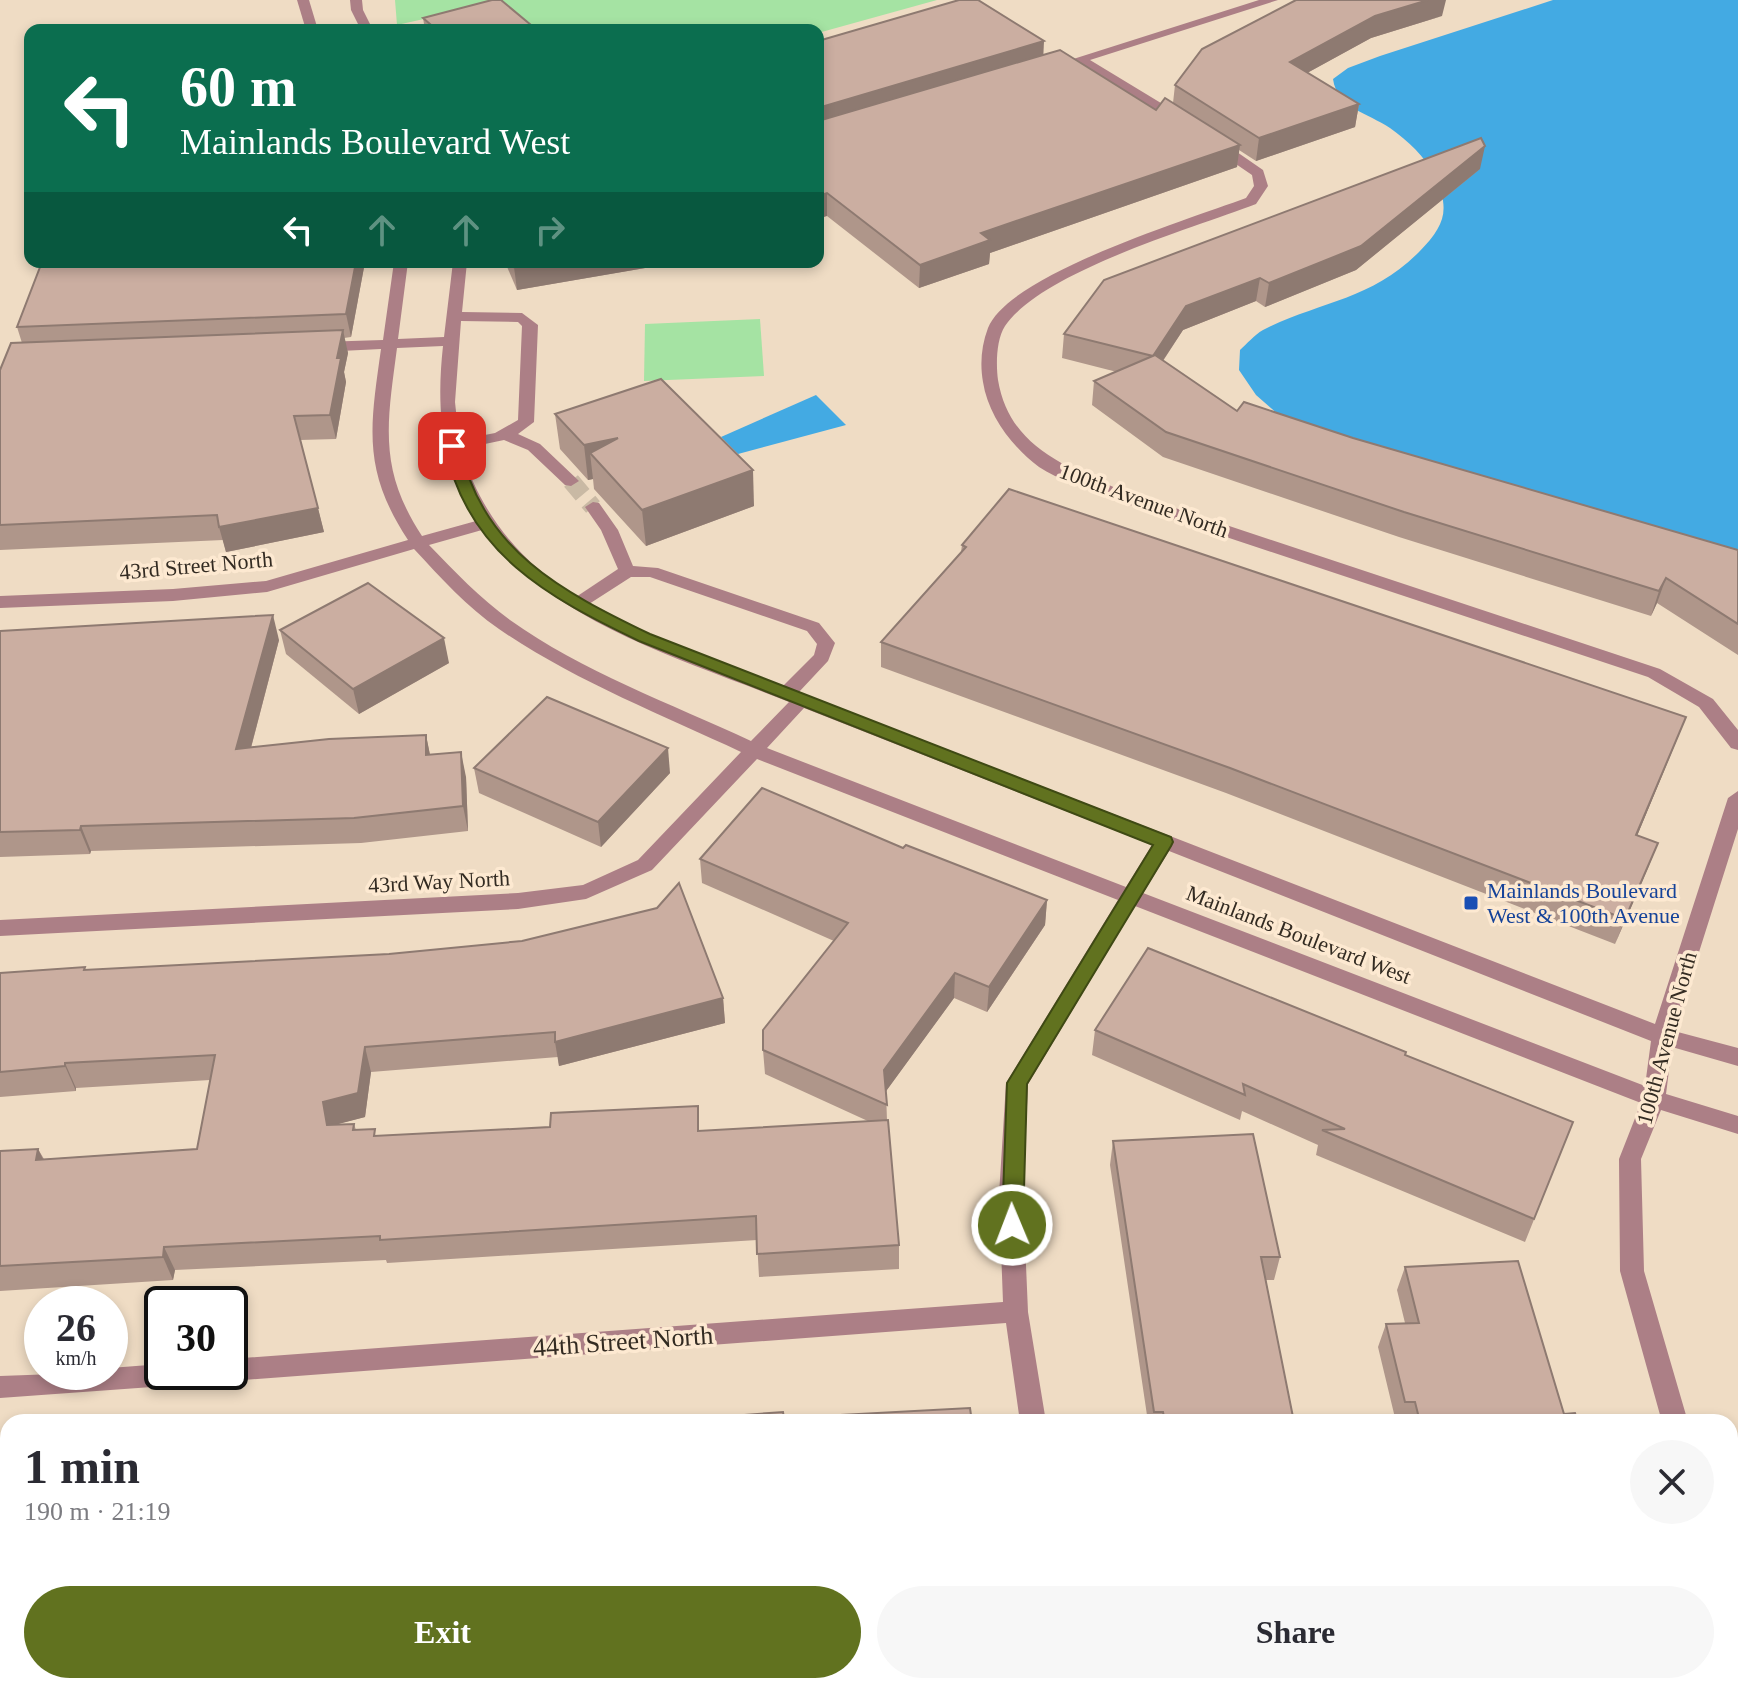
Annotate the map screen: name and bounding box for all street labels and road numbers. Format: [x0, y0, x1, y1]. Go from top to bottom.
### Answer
street label: 100th Avenue North [1056, 458, 1232, 543]
street label: 43rd Street North [118, 546, 274, 585]
street label: 43rd Way North [367, 865, 511, 898]
street label: Mainlands Boulevard West [1183, 880, 1415, 989]
street label: 100th Avenue North [1631, 949, 1702, 1127]
street label: 44th Street North [532, 1321, 714, 1362]

